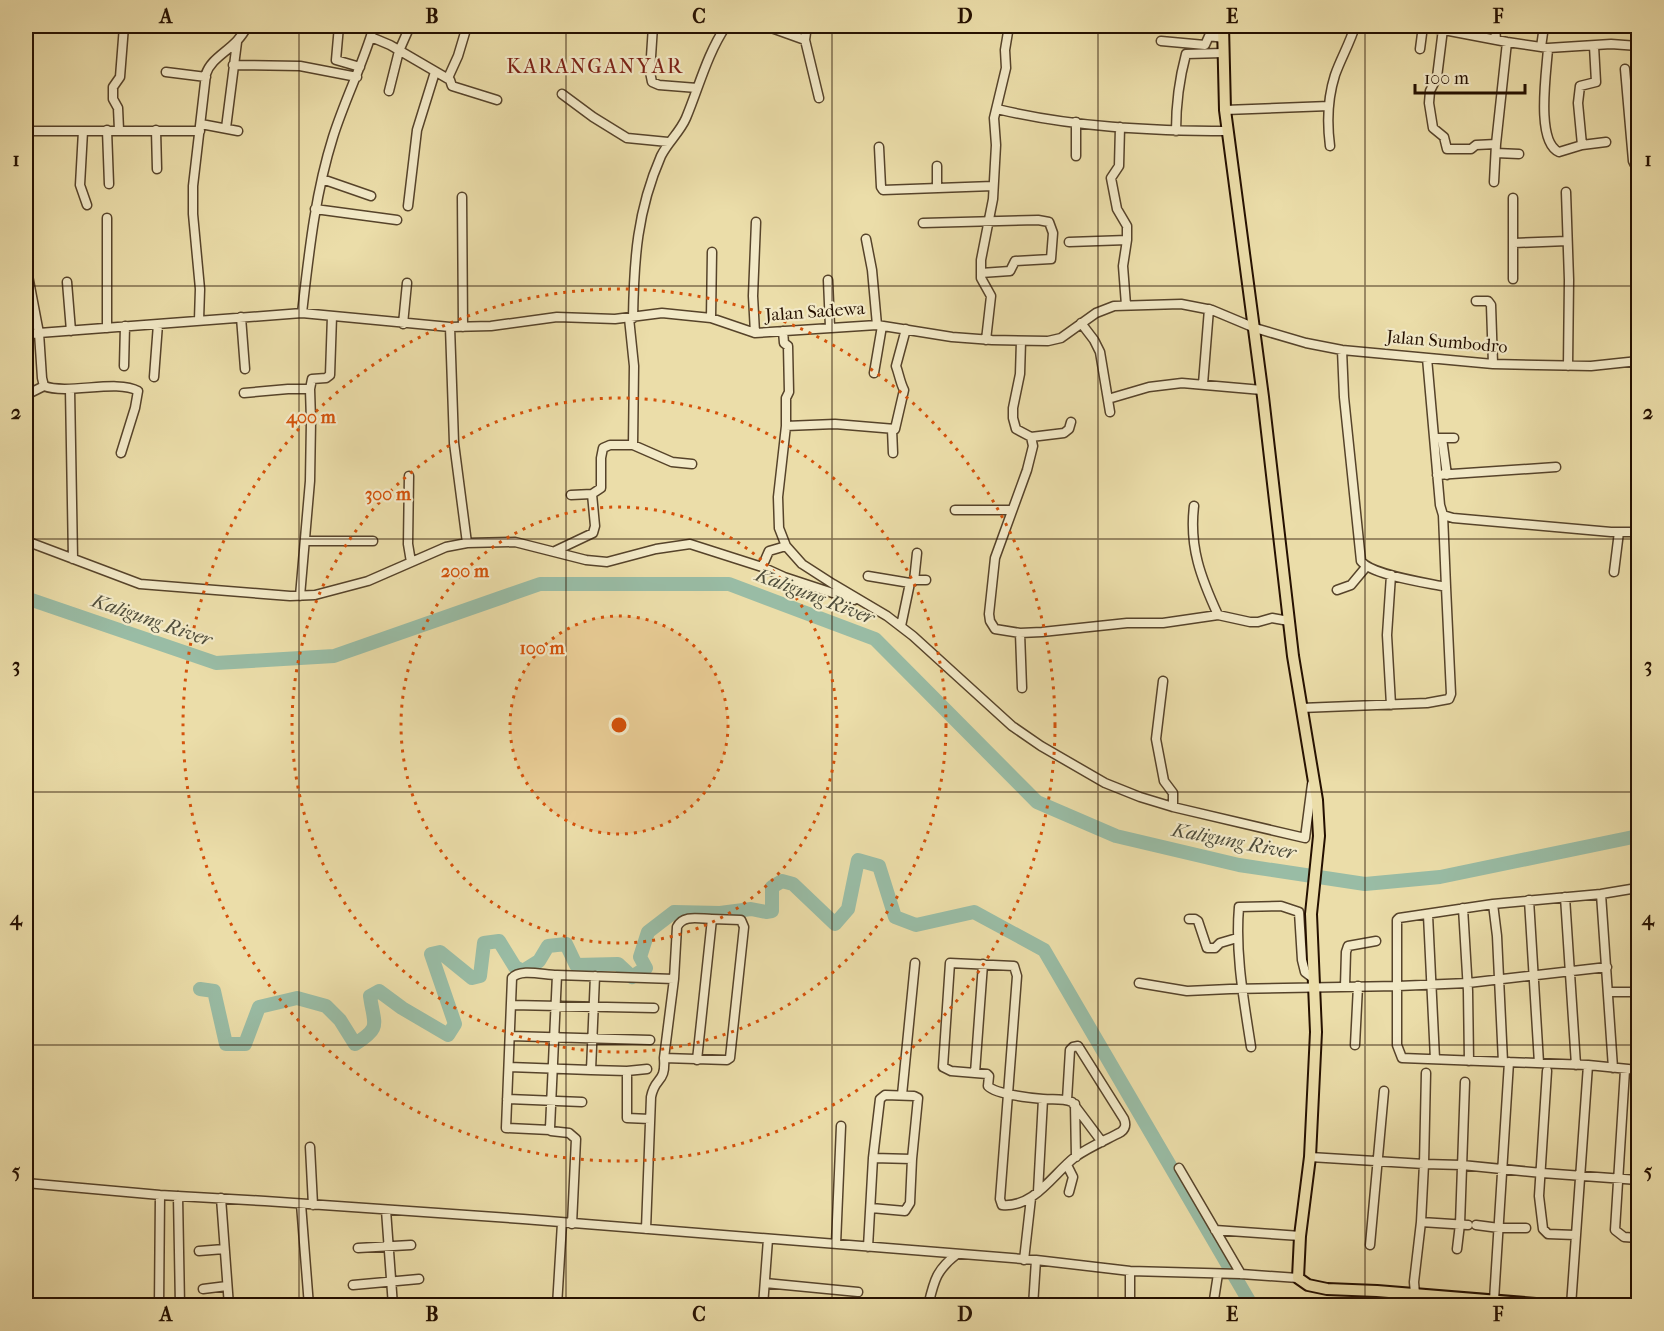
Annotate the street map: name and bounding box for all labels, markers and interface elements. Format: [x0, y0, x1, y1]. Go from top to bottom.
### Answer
text: A [158, 5, 174, 28]
text: B [425, 5, 439, 28]
text: C [692, 5, 706, 28]
text: D [957, 5, 973, 28]
text: E [1226, 5, 1238, 28]
text: F [1492, 5, 1504, 28]
district label: KARANGANYAR [506, 54, 684, 78]
scale bar [1415, 57, 1524, 95]
text: 100 m [1424, 68, 1469, 89]
text: 1 [12, 148, 20, 171]
text: 1 [1644, 148, 1652, 171]
street label: Jalan Sadewa [762, 298, 866, 326]
street label: Jalan Sumbodro [1383, 326, 1509, 358]
text: 2 [11, 401, 21, 424]
text: 2 [1643, 401, 1653, 424]
text: 400 m [285, 407, 337, 428]
text: 300 m [365, 484, 412, 505]
text: 200 m [441, 561, 490, 582]
water label: Kaligung River [751, 562, 879, 630]
water label: Kaligung River [87, 588, 217, 652]
text: 100 m [519, 638, 566, 659]
text: 3 [12, 654, 20, 677]
text: 3 [1644, 654, 1652, 677]
centre of rings [609, 715, 629, 735]
water label: Kaligung River [1168, 817, 1300, 865]
text: 4 [9, 907, 23, 931]
text: 4 [1641, 907, 1655, 931]
text: 5 [12, 1160, 21, 1183]
text: 5 [1644, 1160, 1653, 1183]
text: A [158, 1303, 174, 1326]
text: B [425, 1303, 439, 1326]
text: C [692, 1303, 706, 1326]
text: D [957, 1303, 973, 1326]
text: E [1226, 1303, 1238, 1326]
text: F [1492, 1303, 1504, 1326]

